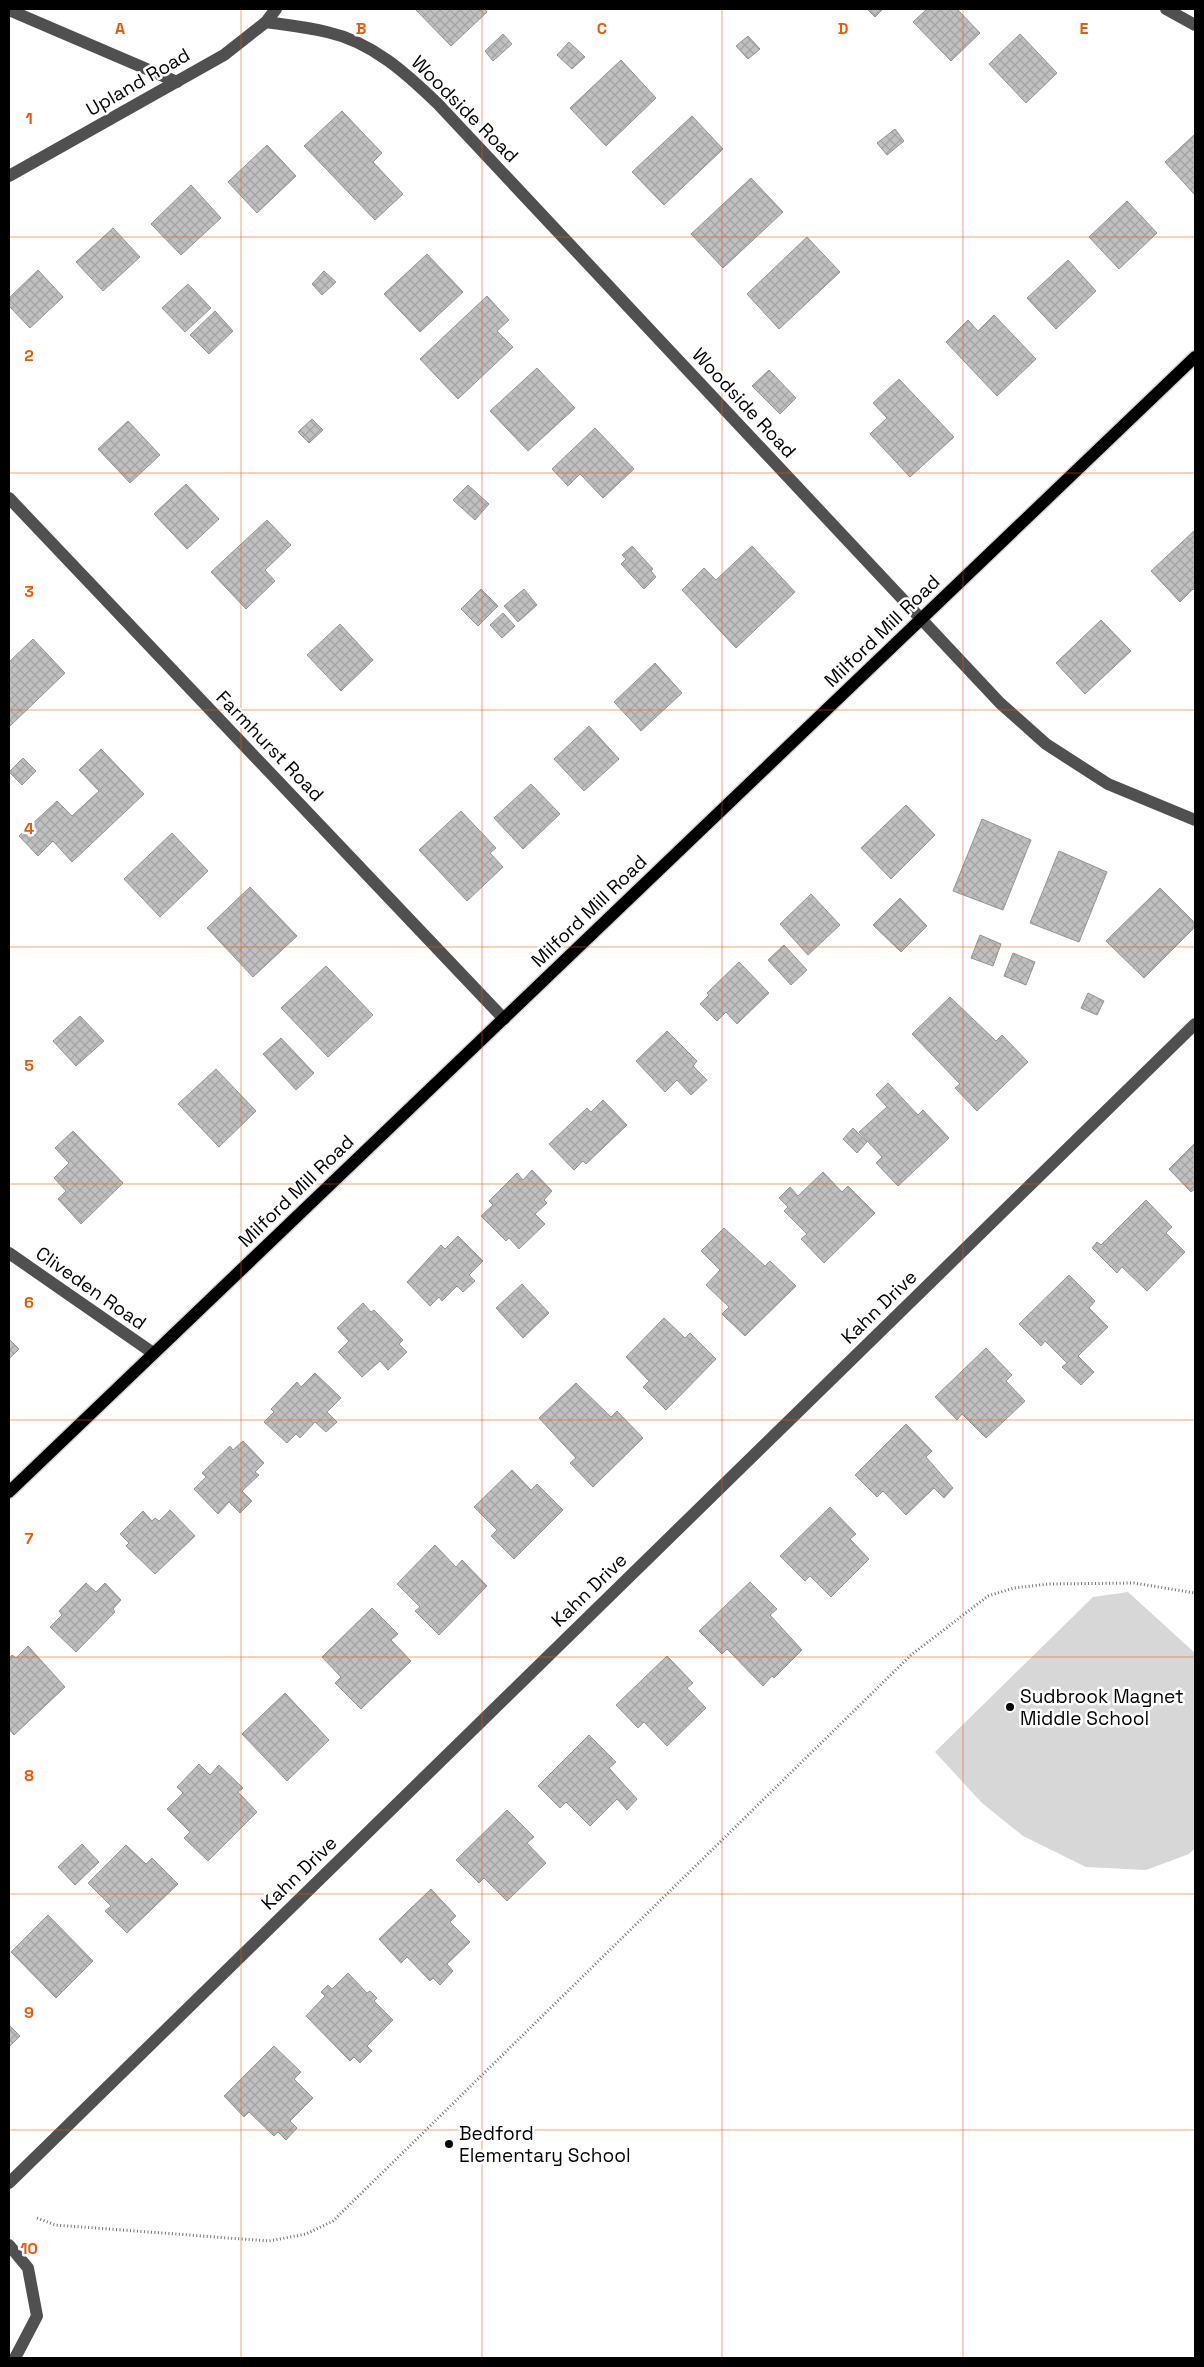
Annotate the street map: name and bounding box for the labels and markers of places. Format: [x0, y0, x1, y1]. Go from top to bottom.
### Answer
place label: Sudbrook Magnet Middle School [1020, 1684, 1184, 1731]
marker: Sudbrook Magnet Middle School [1004, 1701, 1016, 1713]
place label: Bedford Elementary School [459, 2121, 631, 2168]
marker: Bedford Elementary School [443, 2138, 455, 2150]

